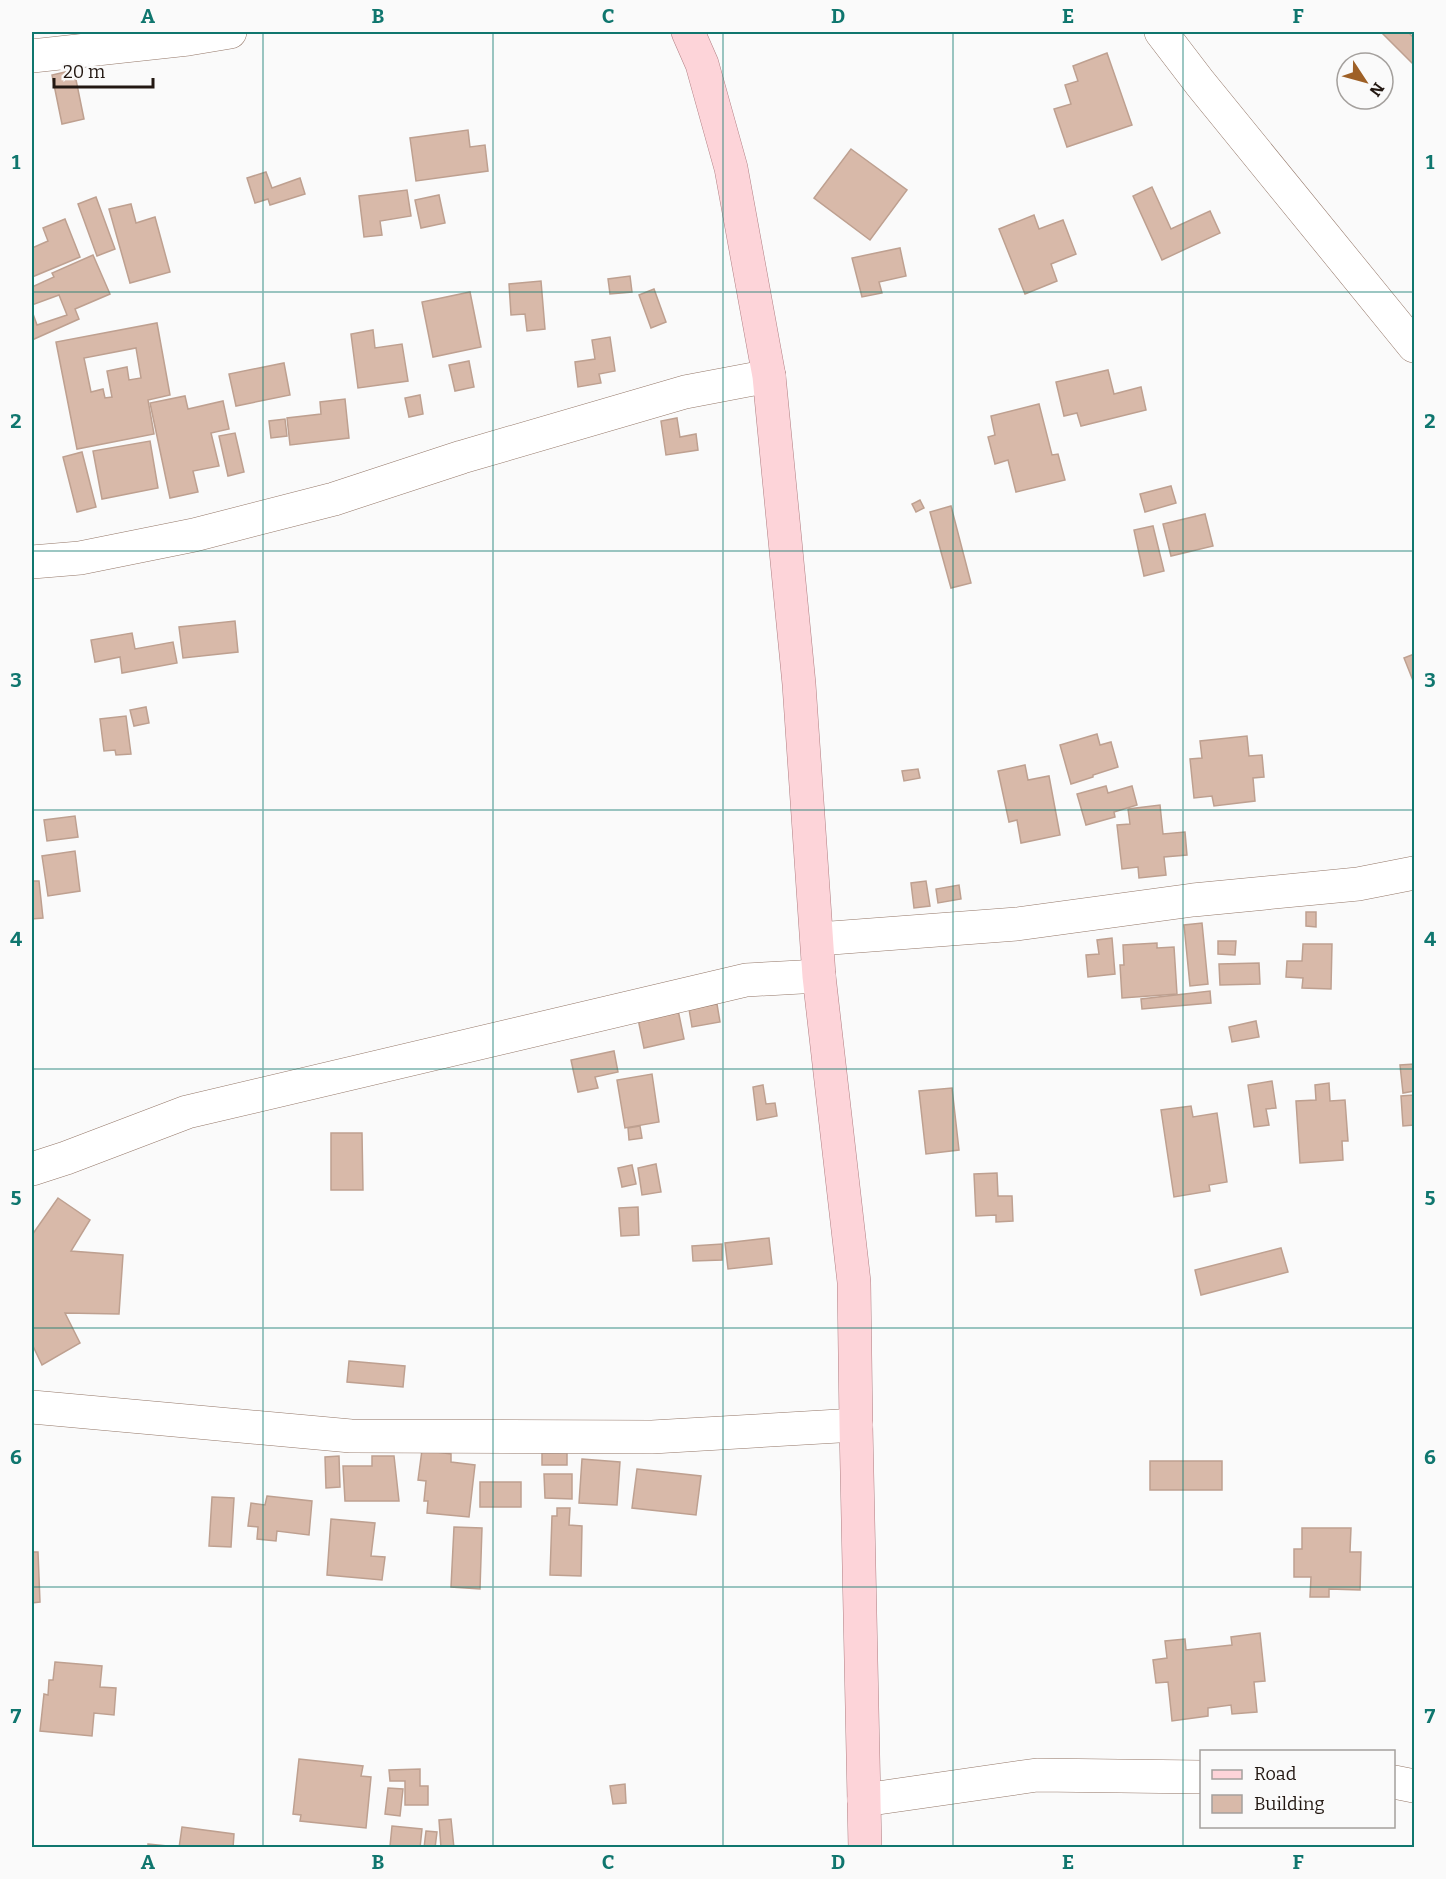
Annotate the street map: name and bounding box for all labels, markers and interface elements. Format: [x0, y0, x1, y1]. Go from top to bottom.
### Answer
text: A [141, 4, 156, 28]
text: B [372, 4, 385, 28]
text: C [602, 4, 614, 28]
text: D [831, 4, 845, 28]
text: E [1062, 4, 1074, 28]
text: F [1292, 4, 1304, 28]
scale bar [54, 51, 153, 89]
north arrow [1335, 51, 1395, 111]
text: 20 m [63, 61, 105, 83]
text: N [1365, 79, 1388, 100]
text: 1 [12, 150, 21, 174]
text: 1 [1426, 150, 1435, 174]
text: 2 [10, 409, 22, 433]
text: 2 [1424, 409, 1436, 433]
text: 3 [10, 668, 22, 692]
text: 3 [1424, 668, 1436, 692]
text: 4 [10, 927, 22, 951]
text: 4 [1424, 927, 1436, 951]
text: 5 [11, 1186, 22, 1210]
text: 5 [1425, 1186, 1436, 1210]
text: 6 [10, 1445, 22, 1469]
text: 6 [1424, 1445, 1436, 1469]
text: 7 [11, 1704, 22, 1728]
text: 7 [1425, 1704, 1436, 1728]
legend [1200, 1750, 1395, 1828]
text: Road [1254, 1763, 1297, 1785]
text: Building [1254, 1793, 1325, 1815]
text: A [141, 1850, 156, 1874]
text: B [372, 1850, 385, 1874]
text: C [602, 1850, 614, 1874]
text: D [831, 1850, 845, 1874]
text: E [1062, 1850, 1074, 1874]
text: F [1292, 1850, 1304, 1874]

